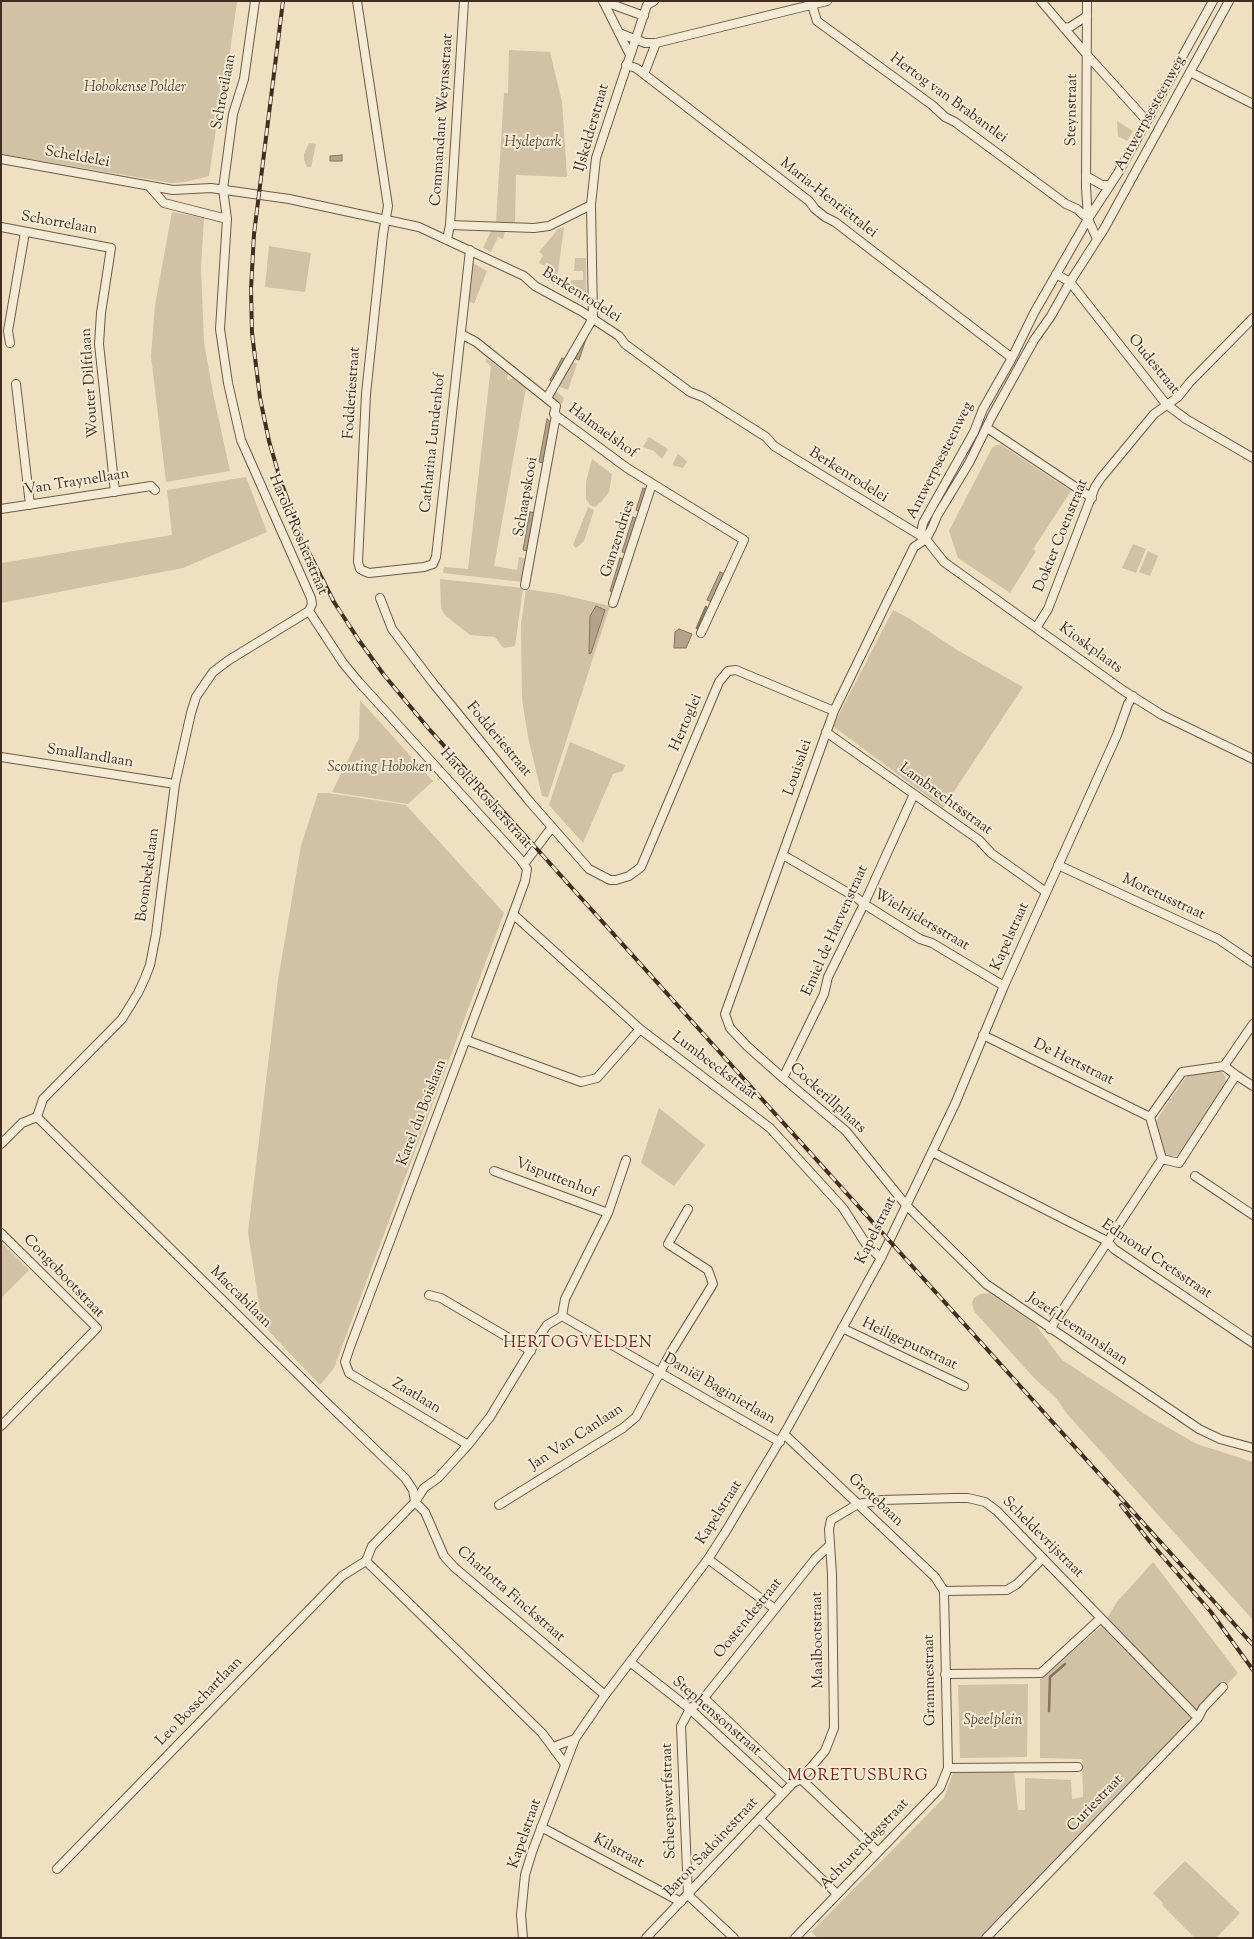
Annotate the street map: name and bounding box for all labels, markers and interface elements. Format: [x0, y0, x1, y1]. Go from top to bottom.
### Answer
street label: Commandant Weynsstraat [428, 33, 458, 207]
street label: Hertog van Brabantlei [886, 50, 1010, 148]
street label: Schroeilaan [209, 53, 241, 131]
street label: Antwerpsesteenweg [1112, 53, 1190, 175]
street label: Steynstraat [1063, 74, 1083, 146]
park label: Hobokense Polder [84, 79, 186, 97]
street label: IJskelderstraat [572, 82, 614, 174]
park label: Hydepark [504, 134, 562, 152]
street label: Scheldelei [43, 143, 111, 173]
street label: Maria-Henriëttalei [776, 155, 880, 243]
street label: Schorrelaan [19, 208, 99, 240]
street label: Berkenrodelei [538, 265, 624, 327]
street label: Wouter Dilftlaan [78, 327, 104, 439]
street label: Oudestraat [1123, 331, 1183, 399]
street label: Fodderiestraat [341, 346, 365, 440]
street label: Catharina Lundenhof [418, 372, 450, 514]
street label: Antwerpsesteenweg [904, 399, 978, 523]
street label: Halmaelshof [564, 401, 640, 463]
street label: Berkenrodelei [805, 445, 891, 507]
street label: Schaapskooi [511, 456, 543, 538]
street label: Van Traynellaan [23, 466, 131, 500]
street label: Harold Rosherstraat [263, 472, 331, 598]
street label: Dokter Coenstraat [1031, 477, 1093, 595]
street label: Ganzendries [598, 498, 640, 580]
street label: Kioskplaats [1055, 620, 1125, 678]
street label: Hertoglei [667, 692, 707, 754]
street label: Fodderiestraat [461, 699, 535, 781]
street label: Louisalei [781, 738, 817, 798]
street label: Smallandlaan [45, 741, 135, 773]
street label: Harold Rosherstraat [435, 745, 535, 853]
park label: Scouting Hoboken [327, 759, 433, 777]
street label: Lambrechtsstraat [895, 760, 995, 840]
street label: Boombekelaan [133, 827, 165, 923]
street label: Emiel de Harvenstraat [799, 863, 873, 999]
street label: Moretusstraat [1119, 871, 1207, 925]
street label: Wielrijdersstraat [870, 886, 972, 956]
street label: Kapelstraat [988, 900, 1034, 974]
street label: Lumbeeckstraat [668, 1029, 760, 1105]
street label: De Hertstraat [1030, 1036, 1116, 1090]
street label: Karel du Boislaan [394, 1057, 452, 1169]
street label: Cockerillplaats [785, 1060, 869, 1138]
street label: Visputtenhof [512, 1155, 600, 1203]
street label: Kapelstraat [853, 1194, 901, 1268]
street label: Edmond Cretsstraat [1097, 1216, 1215, 1304]
street label: Congobootstraat [19, 1232, 107, 1322]
street label: Maccabilaan [205, 1263, 275, 1333]
street label: Jozef Leemanslaan [1023, 1290, 1131, 1370]
street label: Heiligeputstraat [858, 1315, 960, 1375]
district label: HERTOGVELDEN [503, 1334, 653, 1354]
street label: Daniël Baginierlaan [660, 1351, 778, 1429]
street label: Zaatlaan [388, 1375, 444, 1419]
street label: Jan Van Canlaan [527, 1401, 627, 1475]
street label: Grotebaan [844, 1471, 906, 1531]
street label: Kapelstraat [693, 1477, 747, 1549]
street label: Scheldevrijstraat [998, 1494, 1086, 1582]
street label: Charlotta Finckstraat [452, 1543, 568, 1647]
street label: Oostendestraat [711, 1575, 787, 1663]
street label: Maalbootstraat [809, 1591, 829, 1689]
street label: Grammestraat [921, 1634, 941, 1726]
street label: Leo Bosschartlaan [153, 1654, 247, 1750]
street label: Stephensonstraat [668, 1673, 764, 1761]
park label: Speelplein [964, 1712, 1022, 1730]
street label: Scheepswerfstraat [659, 1743, 681, 1859]
district label: MORETUSBURG [787, 1767, 929, 1787]
street label: Curiestraat [1064, 1772, 1128, 1836]
street label: Baron Sadoinestraat [661, 1794, 763, 1902]
street label: Achturendagstraat [817, 1796, 913, 1894]
street label: Kapelstraat [506, 1797, 546, 1871]
street label: Kilstraat [590, 1831, 646, 1873]

